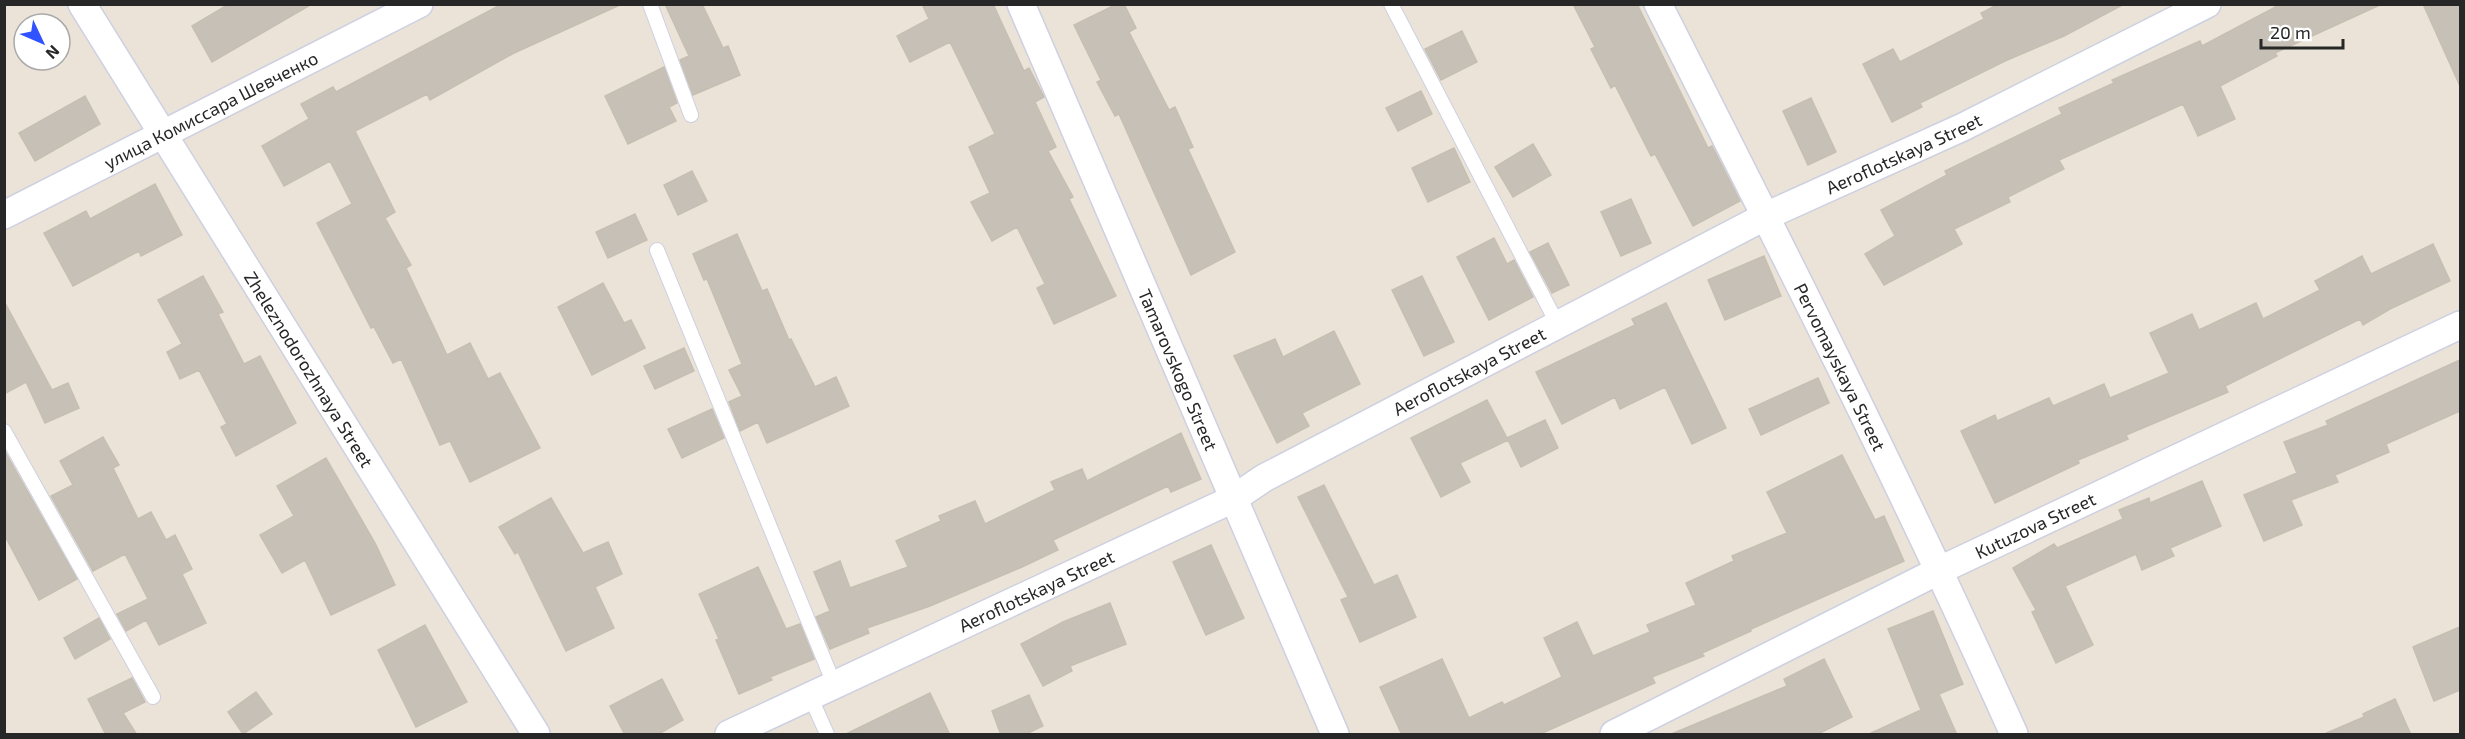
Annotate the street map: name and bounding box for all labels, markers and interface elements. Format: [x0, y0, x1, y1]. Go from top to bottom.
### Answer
north arrow [12, 12, 72, 72]
scale bar [2261, 12, 2344, 50]
text: 20 m [2270, 21, 2311, 43]
text: N [42, 42, 64, 64]
street label: улица Комиссара Шевченко [100, 46, 322, 173]
street label: Aeroflotskaya Street [1822, 108, 1985, 199]
street label: Zheleznodorozhnaya Street [240, 267, 378, 471]
street label: Pervomayskaya Street [1790, 279, 1891, 454]
street label: Tamarovskogo Street [1134, 286, 1223, 454]
street label: Aeroflotskaya Street [1389, 322, 1549, 420]
street label: Kutuzova Street [1971, 487, 2099, 563]
street label: Aeroflotskaya Street [955, 545, 1118, 636]

